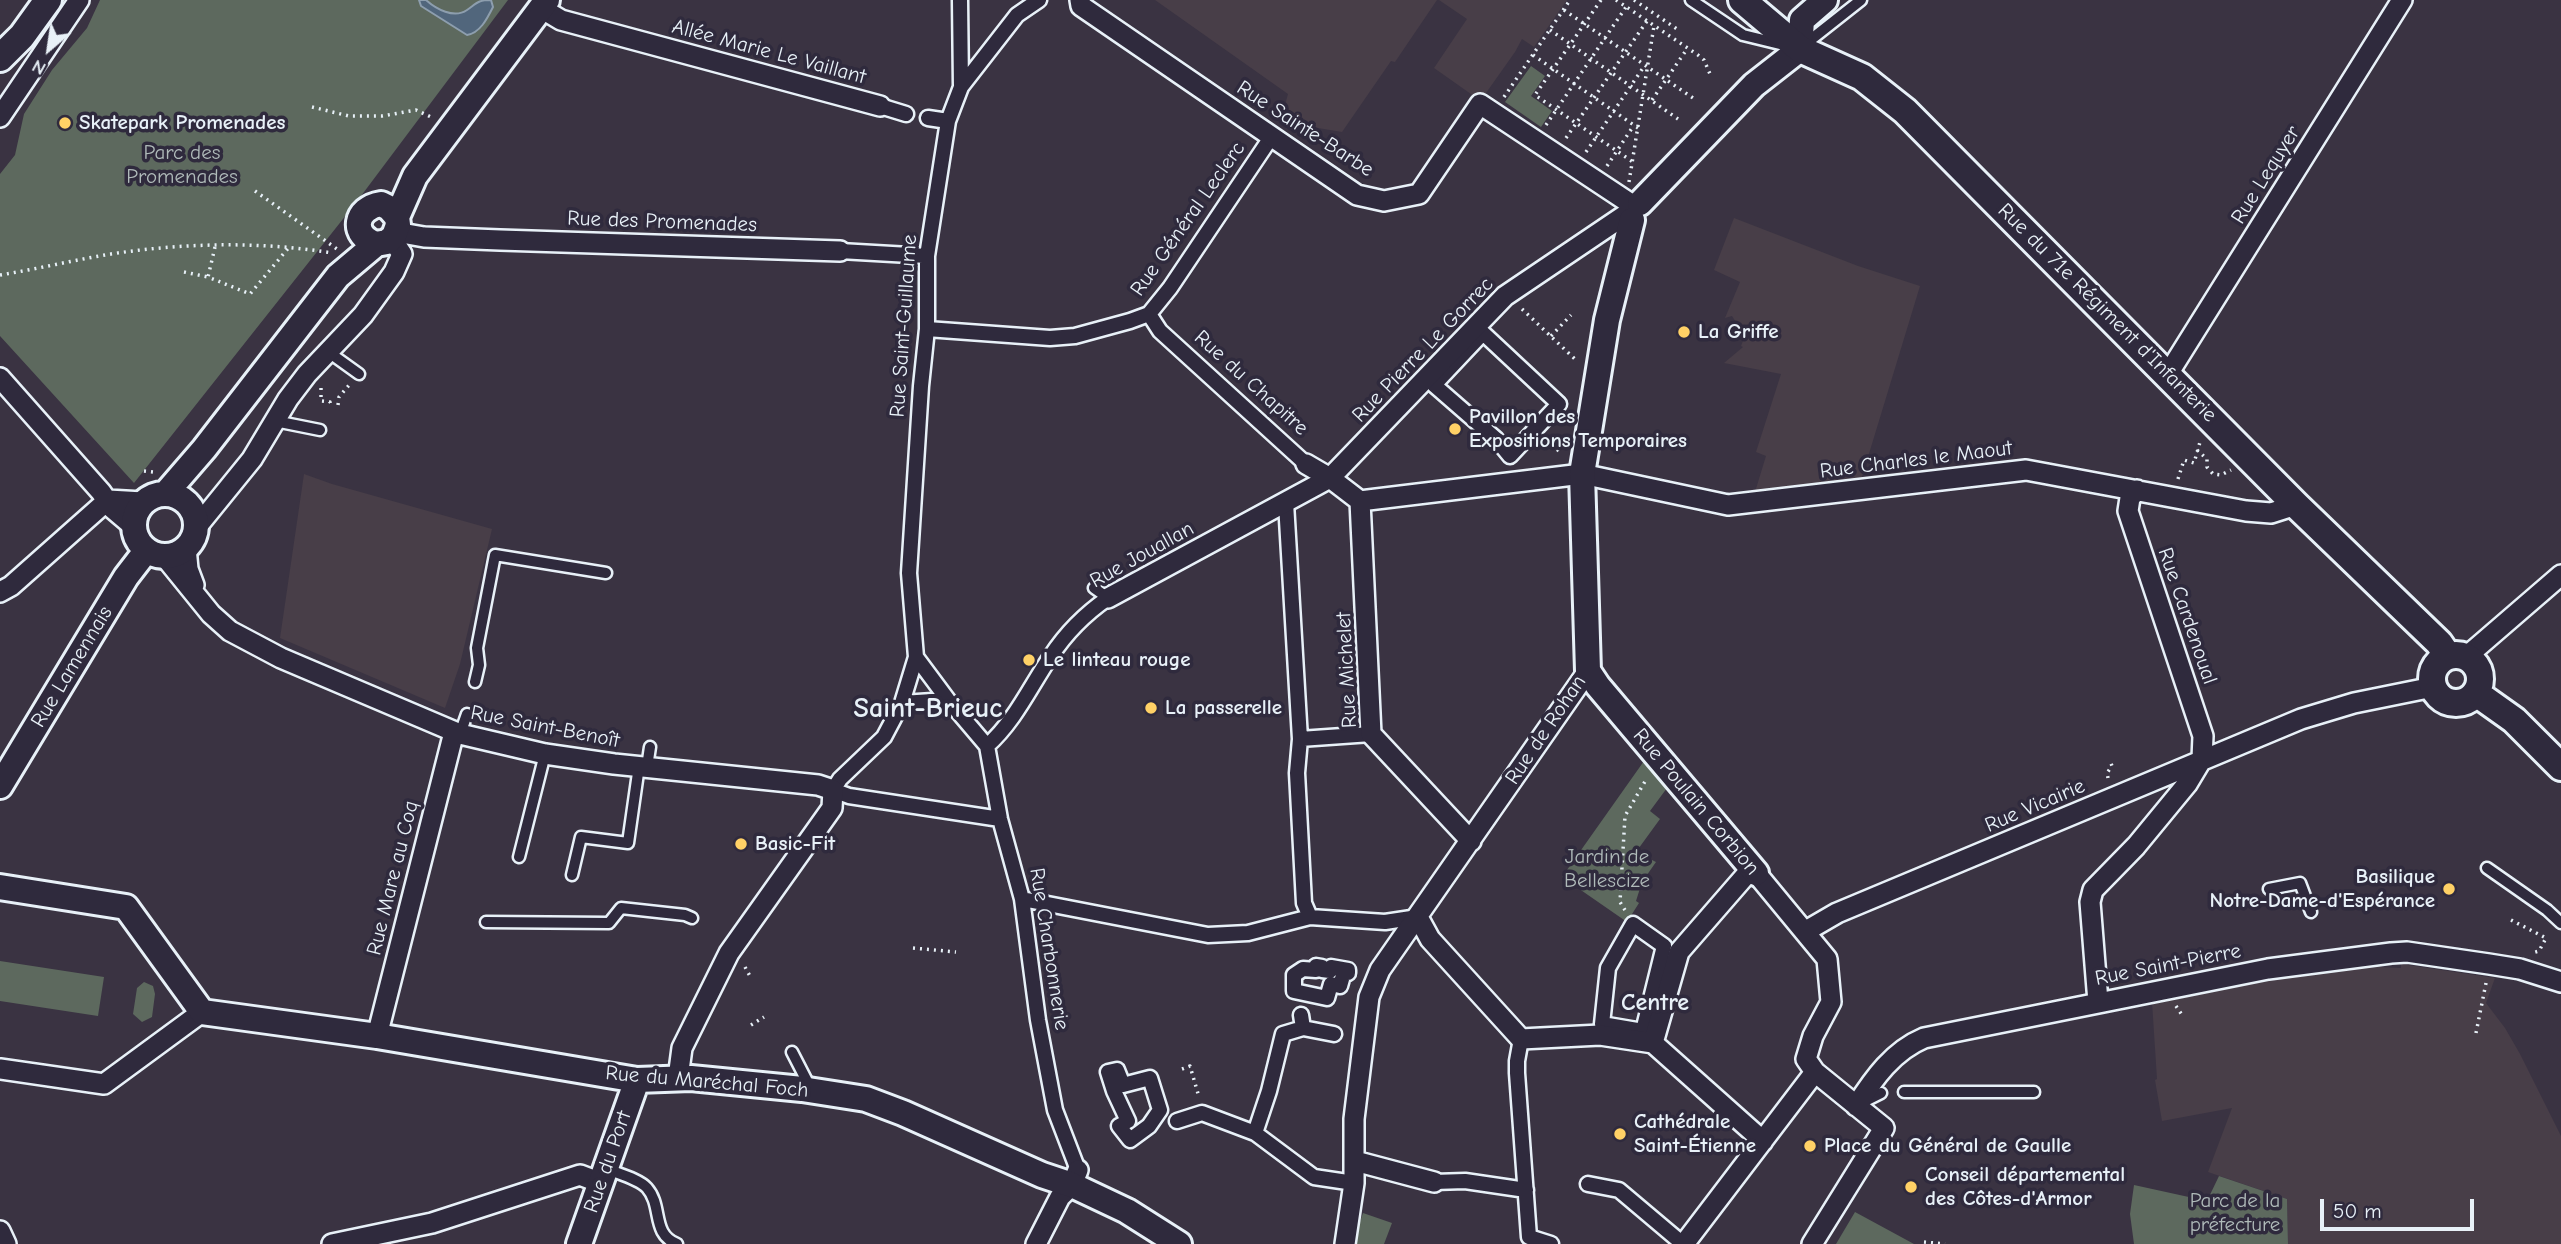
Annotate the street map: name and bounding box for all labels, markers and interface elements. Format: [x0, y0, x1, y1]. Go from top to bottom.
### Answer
north arrow [14, 14, 84, 84]
street label: Allée Marie Le Vaillant [669, 14, 869, 90]
text: N [28, 55, 50, 80]
street label: Rue Sainte-Barbe [1232, 75, 1378, 183]
place label: Skatepark Promenades [79, 110, 285, 136]
marker: Skatepark Promenades [57, 115, 73, 131]
street label: Rue Lequyer [2226, 121, 2306, 229]
street label: Rue Général Leclerc [1125, 137, 1251, 301]
park label: Parc des Promenades [126, 140, 238, 190]
street label: Rue du 71e Régiment d'Infanterie [1992, 198, 2222, 428]
street label: Rue des Promenades [567, 206, 757, 238]
street label: Rue Saint-Guillaume [885, 234, 923, 418]
street label: Rue Pierre Le Gorrec [1347, 272, 1499, 428]
place label: La Griffe [1698, 319, 1779, 345]
marker: La Griffe [1676, 324, 1692, 340]
street label: Rue du Chapitre [1189, 325, 1313, 441]
place label: Pavillon des Expositions Temporaires [1469, 404, 1687, 454]
marker: Pavillon des Expositions Temporaires [1447, 421, 1463, 437]
street label: Rue Charles le Maout [1818, 436, 2014, 484]
street label: Rue Jouallan [1086, 516, 1198, 594]
street label: Rue Cardenoual [2152, 544, 2222, 688]
street label: Rue Lamennais [26, 602, 118, 732]
street label: Rue Michelet [1331, 611, 1363, 729]
place label: Le linteau rouge [1043, 647, 1190, 673]
marker: Le linteau rouge [1021, 652, 1037, 668]
street label: Rue de Rohan [1500, 671, 1592, 789]
district label: Saint-Brieuc [854, 692, 1002, 726]
place label: La passerelle [1165, 695, 1282, 721]
street label: Rue Saint-Benoît [468, 700, 622, 754]
marker: La passerelle [1143, 700, 1159, 716]
street label: Rue Poulain Corbion [1627, 724, 1765, 880]
street label: Rue Vicairie [1981, 774, 2089, 838]
street label: Rue Mare au Coq [362, 798, 424, 958]
place label: Basic-Fit [755, 831, 835, 857]
marker: Basic-Fit [733, 836, 749, 852]
park label: Jardin de Bellescize [1564, 844, 1650, 894]
place label: Basilique Notre-Dame-d'Espérance [2210, 864, 2435, 914]
street label: Rue Charbonnerie [1024, 866, 1074, 1032]
marker: Basilique Notre-Dame-d'Espérance [2441, 881, 2457, 897]
street label: Rue Saint-Pierre [2093, 939, 2243, 991]
district label: Centre [1621, 989, 1689, 1017]
street label: Rue du Maréchal Foch [605, 1061, 809, 1103]
street label: Rue du Port [579, 1108, 637, 1216]
place label: Cathédrale Saint-Étienne [1634, 1109, 1756, 1159]
marker: Cathédrale Saint-Étienne [1612, 1126, 1628, 1142]
place label: Place du Général de Gaulle [1824, 1133, 2071, 1159]
marker: Place du Général de Gaulle [1802, 1138, 1818, 1154]
place label: Conseil départemental des Côtes-d'Armor [1925, 1162, 2125, 1212]
marker: Conseil départemental des Côtes-d'Armor [1903, 1179, 1919, 1195]
scale bar [2323, 1184, 2477, 1228]
park label: Parc de la préfecture [2190, 1188, 2280, 1238]
text: 50 m [2333, 1199, 2382, 1223]

